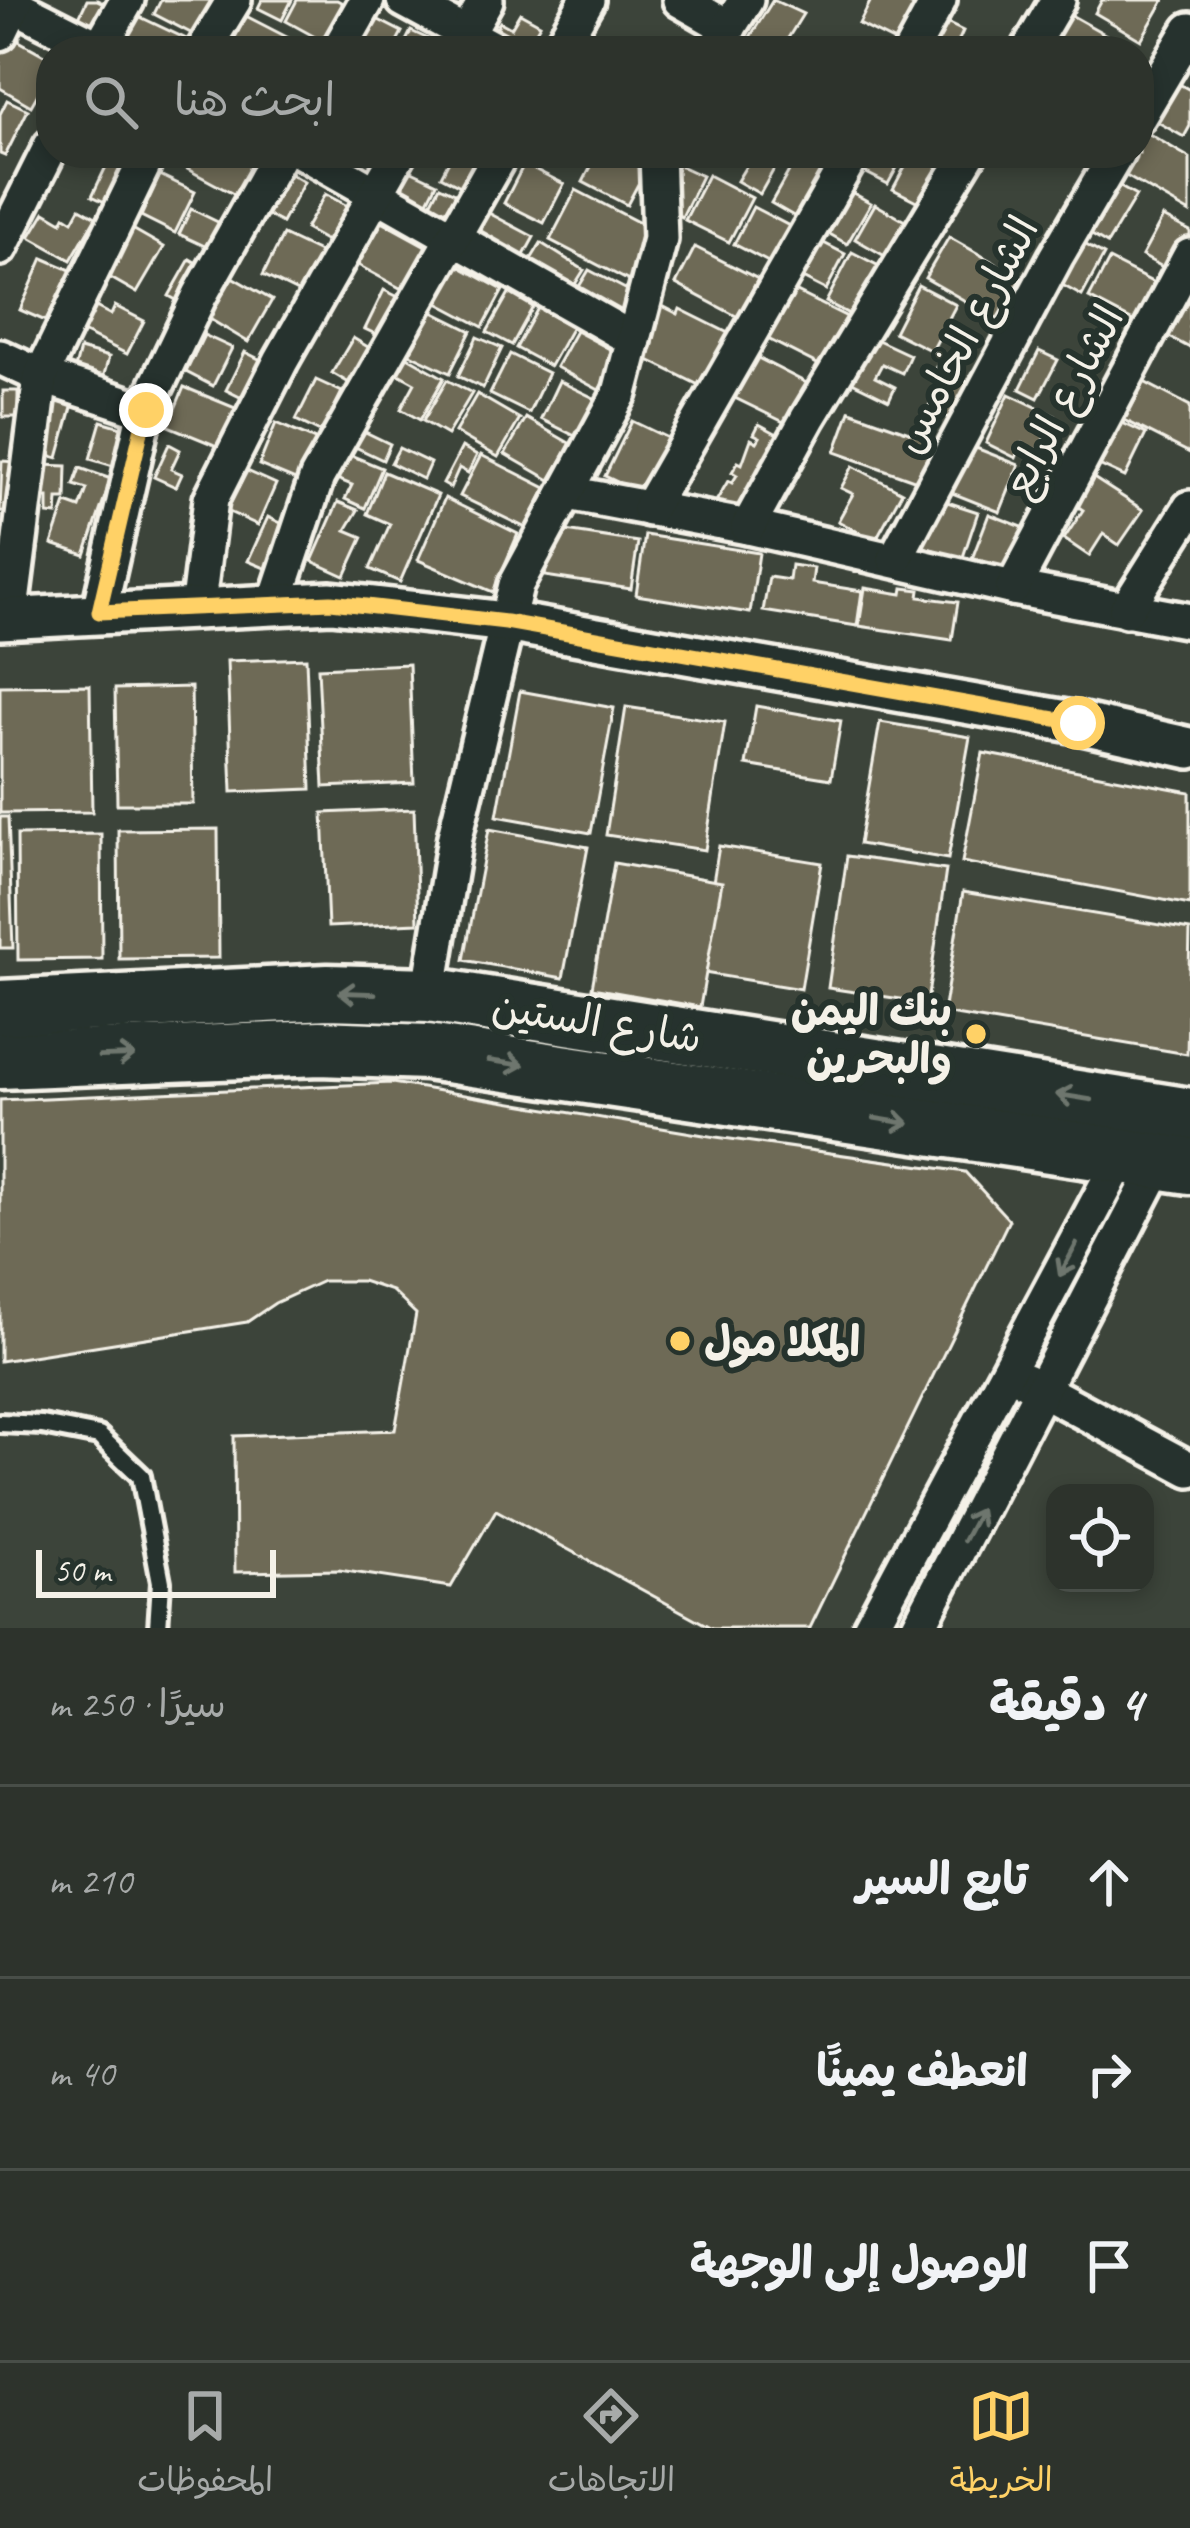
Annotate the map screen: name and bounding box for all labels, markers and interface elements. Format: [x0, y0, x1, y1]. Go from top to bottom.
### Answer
search box [36, 36, 1154, 168]
icon: search [78, 69, 144, 135]
text: ابحث هنا [174, 72, 335, 129]
street label: الشارع الخامس [882, 207, 1053, 463]
street label: الشارع الرابع [991, 296, 1139, 508]
route end [119, 383, 173, 437]
route start [1051, 696, 1105, 750]
street label: شارع الستين [488, 980, 705, 1067]
one-way arrow [338, 981, 377, 1004]
place label: بنك اليمن والبحرين [791, 985, 952, 1086]
marker: بنك اليمن والبحرين [963, 1021, 989, 1047]
one-way arrow [97, 1045, 136, 1068]
one-way arrow [486, 1052, 525, 1075]
one-way arrow [1056, 1085, 1095, 1108]
one-way arrow [871, 1110, 910, 1133]
one-way arrow [1055, 1241, 1078, 1277]
place label: المكلا مول [704, 1316, 860, 1369]
marker: المكلا مول [667, 1328, 693, 1354]
map controls [1046, 1484, 1154, 1592]
button: locate [1046, 1484, 1154, 1592]
one-way arrow [961, 1508, 984, 1543]
scale bar [36, 1544, 276, 1597]
text: 50 m [54, 1550, 110, 1592]
text: 4 دقيقة [989, 1671, 1142, 1735]
text: سيرًا · 250 m [48, 1680, 226, 1729]
icon: ahead [1076, 1849, 1142, 1915]
text: تابع السير [857, 1851, 1028, 1908]
text: 210 m [48, 1857, 132, 1906]
icon: right [1076, 2041, 1142, 2107]
text: انعطف يمينًا [816, 2043, 1028, 2100]
text: 40 m [48, 2049, 114, 2098]
icon: arrive [1076, 2233, 1142, 2299]
text: الوصول إلى الوجهة [690, 2235, 1028, 2292]
tab: المحفوظات [137, 2383, 273, 2509]
tab: الاتجاهات [548, 2383, 675, 2509]
tab: الخريطة [950, 2383, 1053, 2509]

